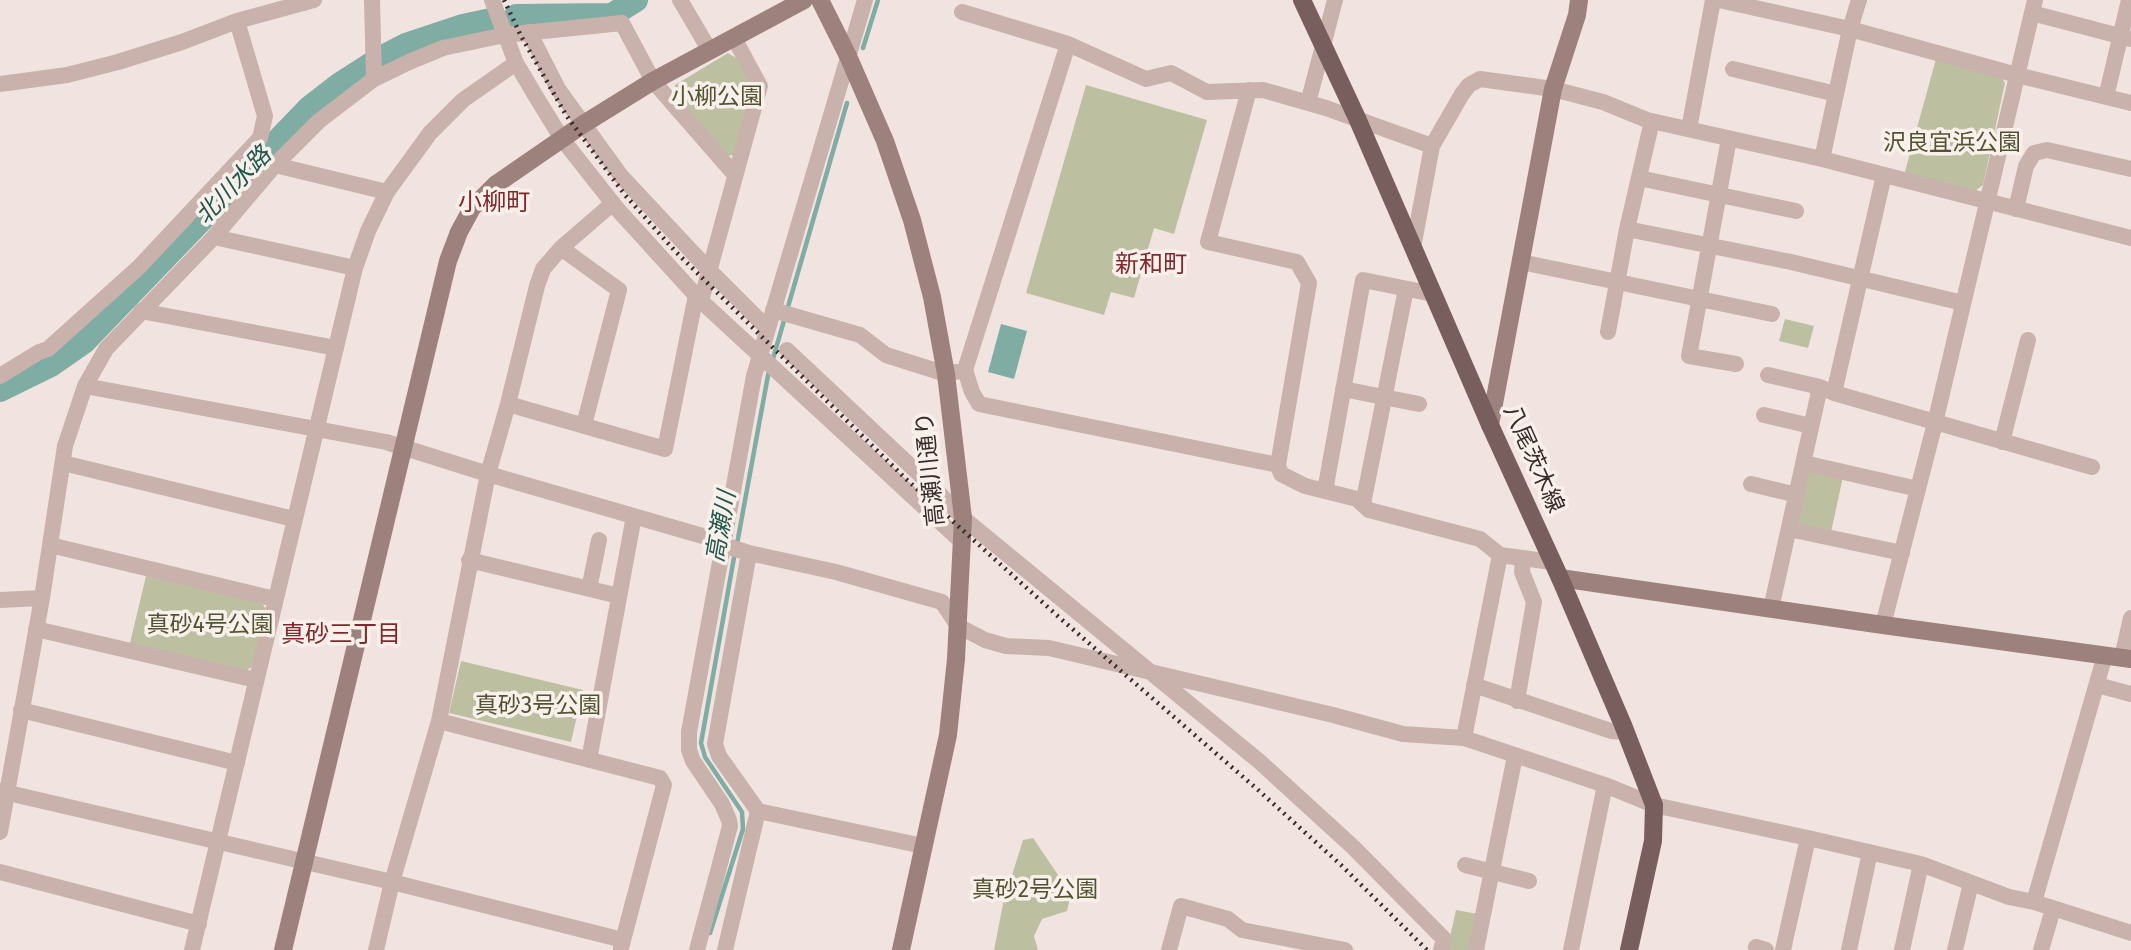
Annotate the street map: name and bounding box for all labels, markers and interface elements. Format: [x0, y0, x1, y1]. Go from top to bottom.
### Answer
park label: 小柳公園 [671, 84, 763, 112]
park label: 沢良宜浜公園 [1883, 130, 2021, 158]
water label: 北川水路 [190, 141, 278, 231]
district label: 小柳町 [458, 189, 530, 217]
district label: 新和町 [1115, 251, 1187, 279]
street label: 八尾茨木線 [1497, 401, 1569, 517]
street label: 高瀬川通り [911, 410, 951, 528]
water label: 高瀬川 [702, 489, 742, 565]
park label: 真砂4号公園 [146, 612, 274, 640]
district label: 真砂三丁目 [281, 621, 401, 649]
park label: 真砂3号公園 [475, 693, 601, 721]
park label: 真砂2号公園 [972, 877, 1098, 905]

